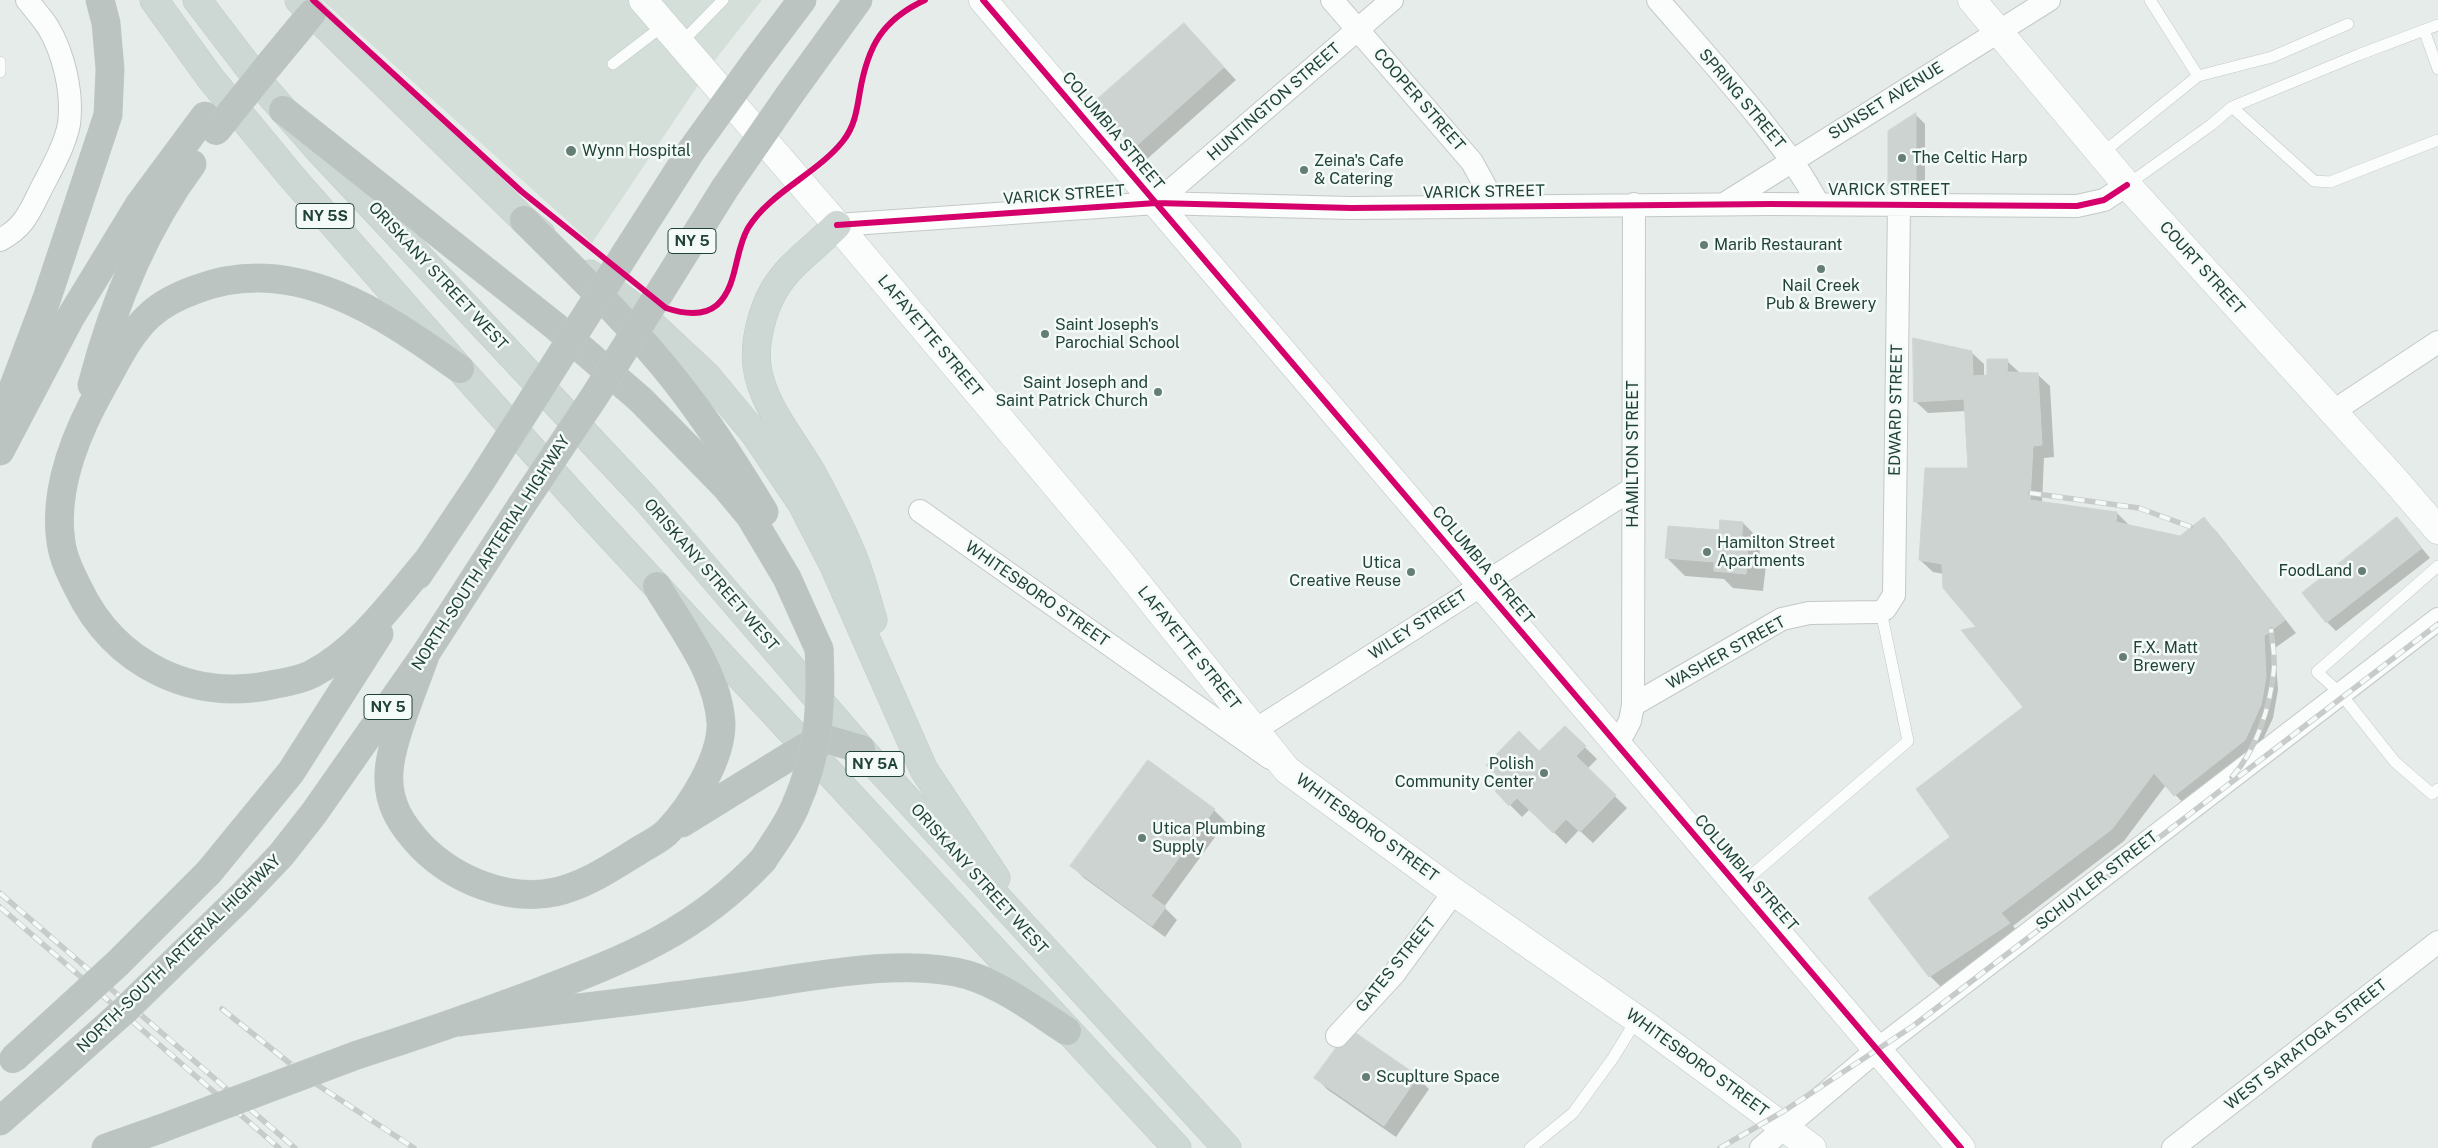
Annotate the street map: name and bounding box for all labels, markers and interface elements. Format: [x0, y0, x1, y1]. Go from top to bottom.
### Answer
street label: HUNTINGTON STREET [1203, 39, 1345, 165]
street label: COOPER STREET [1369, 45, 1469, 155]
street label: SPRING STREET [1695, 45, 1789, 153]
street label: SUNSET AVENUE [1825, 58, 1947, 144]
street label: COLUMBIA STREET [1058, 68, 1168, 194]
place label: Wynn Hospital [582, 141, 691, 161]
marker: Wynn Hospital [564, 144, 578, 158]
place label: The Celtic Harp [1912, 148, 2028, 168]
place label: Zeina's Cafe & Catering [1314, 151, 1404, 189]
marker: The Celtic Harp [1896, 152, 1908, 164]
marker: Zeina's Cafe & Catering [1298, 164, 1310, 176]
street label: VARICK STREET [1828, 180, 1950, 200]
street label: VARICK STREET [1002, 181, 1126, 209]
street label: VARICK STREET [1423, 181, 1545, 203]
street label: ORISKANY STREET WEST [364, 198, 512, 354]
road number: NY 5S [296, 204, 354, 228]
street label: COURT STREET [2155, 218, 2249, 318]
road number: NY 5 [668, 228, 716, 254]
place label: Marib Restaurant [1714, 235, 1843, 255]
marker: Marib Restaurant [1698, 239, 1710, 251]
marker: Nail Creek Pub & Brewery [1815, 263, 1827, 275]
street label: LAFAYETTE STREET [873, 271, 987, 401]
place label: Nail Creek Pub & Brewery [1766, 276, 1876, 314]
place label: Saint Joseph's Parochial School [1055, 315, 1180, 353]
marker: Saint Joseph's Parochial School [1039, 328, 1051, 340]
street label: EDWARD STREET [1885, 344, 1907, 476]
place label: Saint Joseph and Saint Patrick Church [995, 373, 1148, 411]
street label: HAMILTON STREET [1623, 380, 1643, 528]
marker: Saint Joseph and Saint Patrick Church [1152, 386, 1164, 398]
street label: NORTH-SOUTH ARTERIAL HIGHWAY [408, 432, 574, 674]
street label: ORISKANY STREET WEST [640, 495, 782, 655]
street label: COLUMBIA STREET [1428, 502, 1538, 628]
place label: Hamilton Street Apartments [1717, 533, 1835, 571]
street label: WHITESBORO STREET [961, 537, 1113, 651]
marker: Hamilton Street Apartments [1701, 546, 1713, 558]
place label: Utica Creative Reuse [1289, 553, 1401, 591]
place label: FoodLand [2278, 561, 2352, 581]
marker: FoodLand [2356, 565, 2368, 577]
marker: Utica Creative Reuse [1405, 566, 1417, 578]
street label: LAFAYETTE STREET [1133, 582, 1245, 714]
street label: WILEY STREET [1365, 586, 1471, 664]
street label: WASHER STREET [1663, 612, 1789, 694]
place label: F.X. Matt Brewery [2133, 638, 2198, 676]
marker: F.X. Matt Brewery [2117, 651, 2129, 663]
road number: NY 5 [364, 694, 412, 720]
road number: NY 5A [846, 752, 904, 776]
place label: Polish Community Center [1395, 754, 1534, 792]
marker: Polish Community Center [1538, 767, 1550, 779]
street label: WHITESBORO STREET [1292, 770, 1442, 886]
street label: ORISKANY STREET WEST [906, 800, 1052, 958]
street label: COLUMBIA STREET [1690, 811, 1802, 935]
place label: Utica Plumbing Supply [1152, 819, 1266, 857]
street label: SCHUYLER STREET [2032, 828, 2162, 934]
marker: Utica Plumbing Supply [1136, 832, 1148, 844]
street label: NORTH-SOUTH ARTERIAL HIGHWAY [73, 851, 285, 1057]
street label: GATES STREET [1352, 914, 1440, 1016]
street label: WEST SARATOGA STREET [2221, 976, 2391, 1114]
street label: WHITESBORO STREET [1622, 1005, 1772, 1121]
place label: Scuplture Space [1376, 1067, 1500, 1087]
marker: Scuplture Space [1360, 1071, 1372, 1083]

